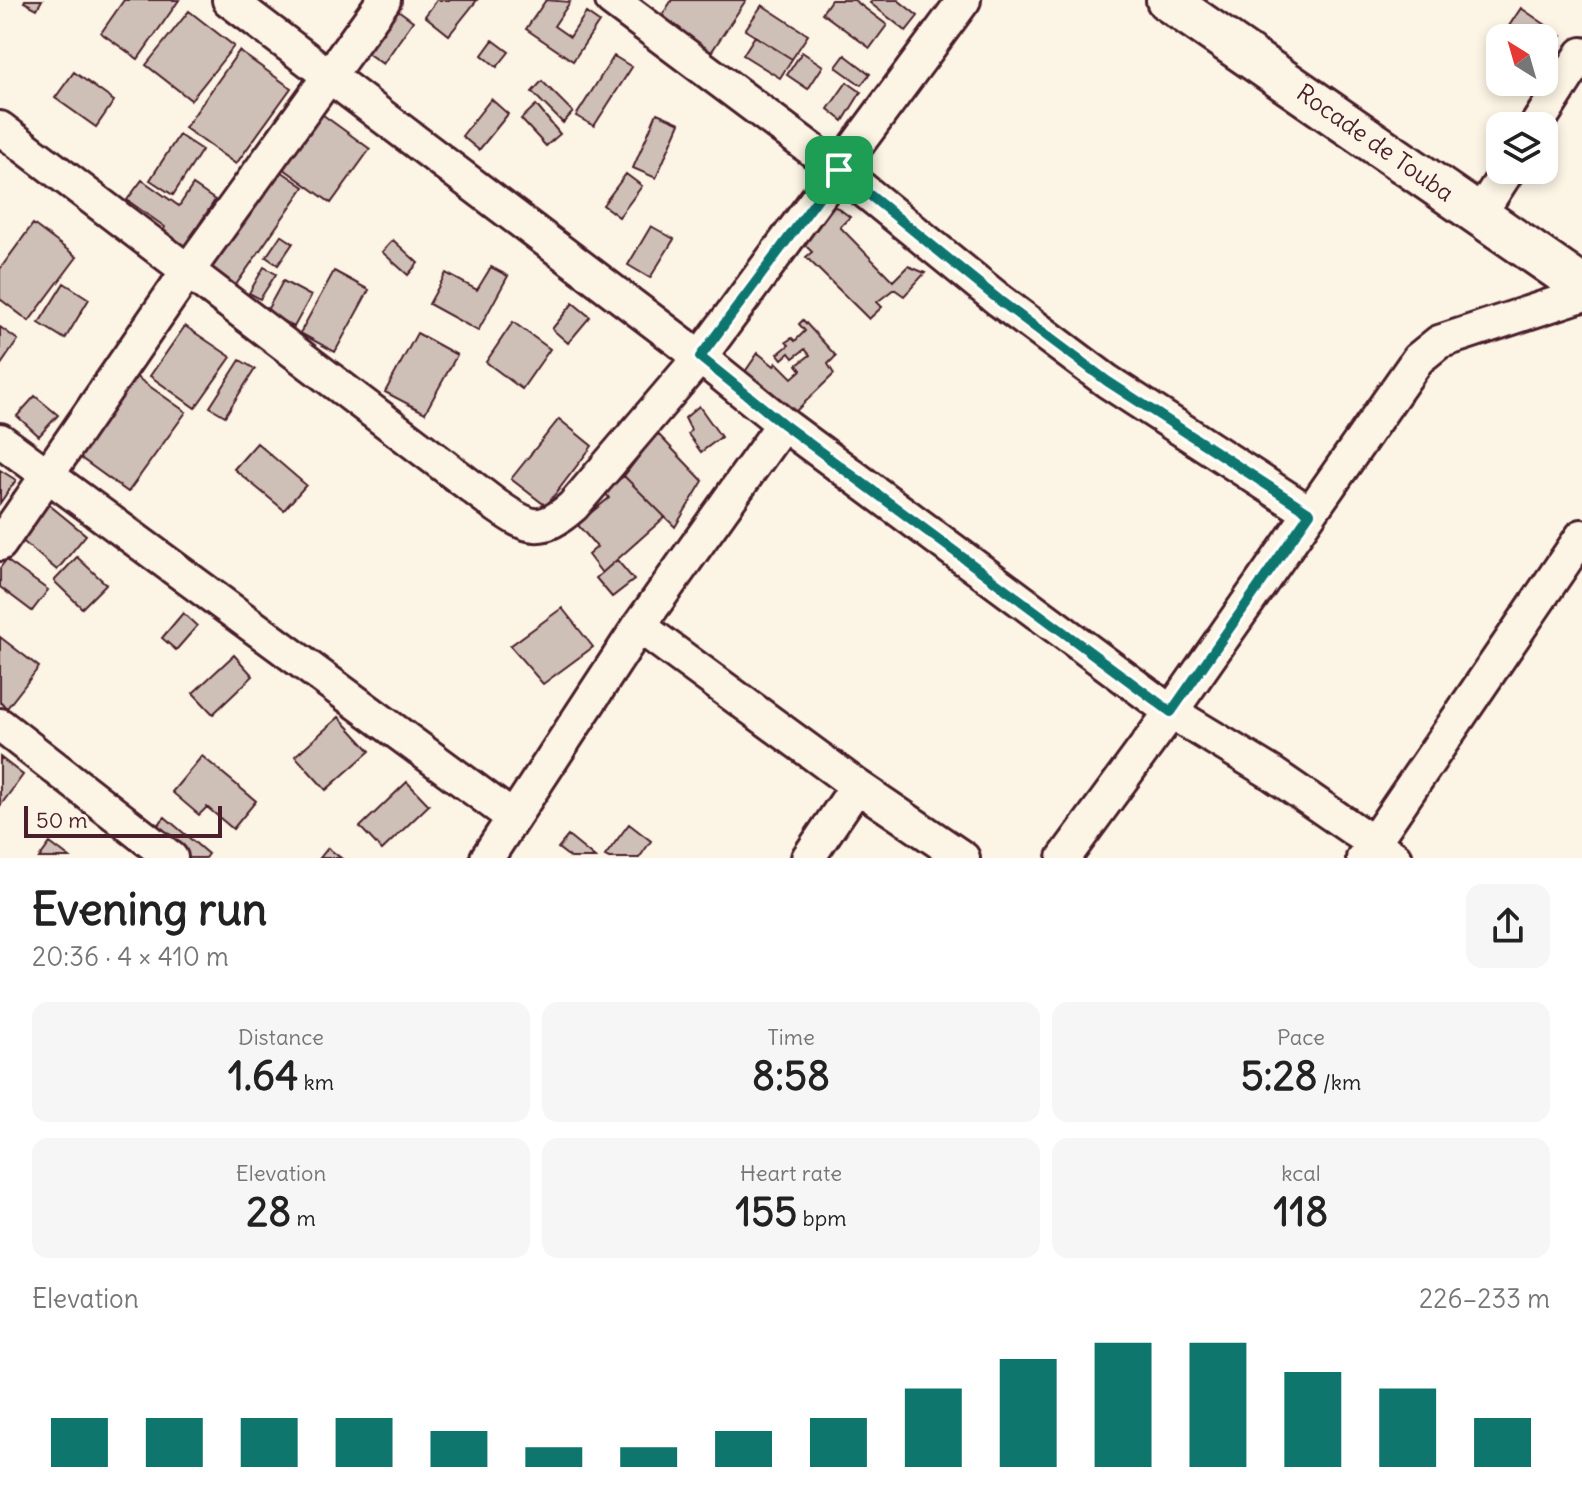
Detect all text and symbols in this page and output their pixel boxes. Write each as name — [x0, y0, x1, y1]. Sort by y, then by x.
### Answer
north arrow — [1486, 24, 1558, 96]
map controls — [1486, 24, 1558, 184]
street label: Rocade de Touba — [1291, 77, 1460, 208]
button: layers — [1486, 112, 1558, 184]
pin — [805, 136, 873, 204]
icon: arrive — [817, 148, 861, 192]
scale bar — [24, 802, 222, 838]
text: 50 m — [36, 806, 88, 834]
text: Evening run — [32, 882, 267, 937]
button: share — [1466, 884, 1550, 968]
text: 20:36 · 4 × 410 m — [32, 940, 229, 973]
text: Distance — [238, 1023, 324, 1051]
text: Time — [767, 1023, 815, 1051]
text: Pace — [1277, 1023, 1325, 1051]
text: 1.64 — [228, 1051, 298, 1101]
text: 8:58 — [752, 1051, 830, 1101]
text: 5:28 — [1241, 1051, 1318, 1101]
text: km — [298, 1068, 334, 1096]
text: /km — [1318, 1068, 1361, 1096]
text: Elevation — [236, 1159, 326, 1187]
text: Heart rate — [740, 1159, 842, 1187]
text: kcal — [1281, 1159, 1321, 1187]
text: 28 — [246, 1187, 291, 1237]
text: 155 — [735, 1187, 797, 1237]
text: 118 — [1274, 1187, 1328, 1237]
text: m — [291, 1204, 316, 1232]
text: bpm — [797, 1204, 847, 1232]
text: Elevation — [32, 1282, 139, 1315]
text: 226–233 m — [1419, 1282, 1550, 1315]

